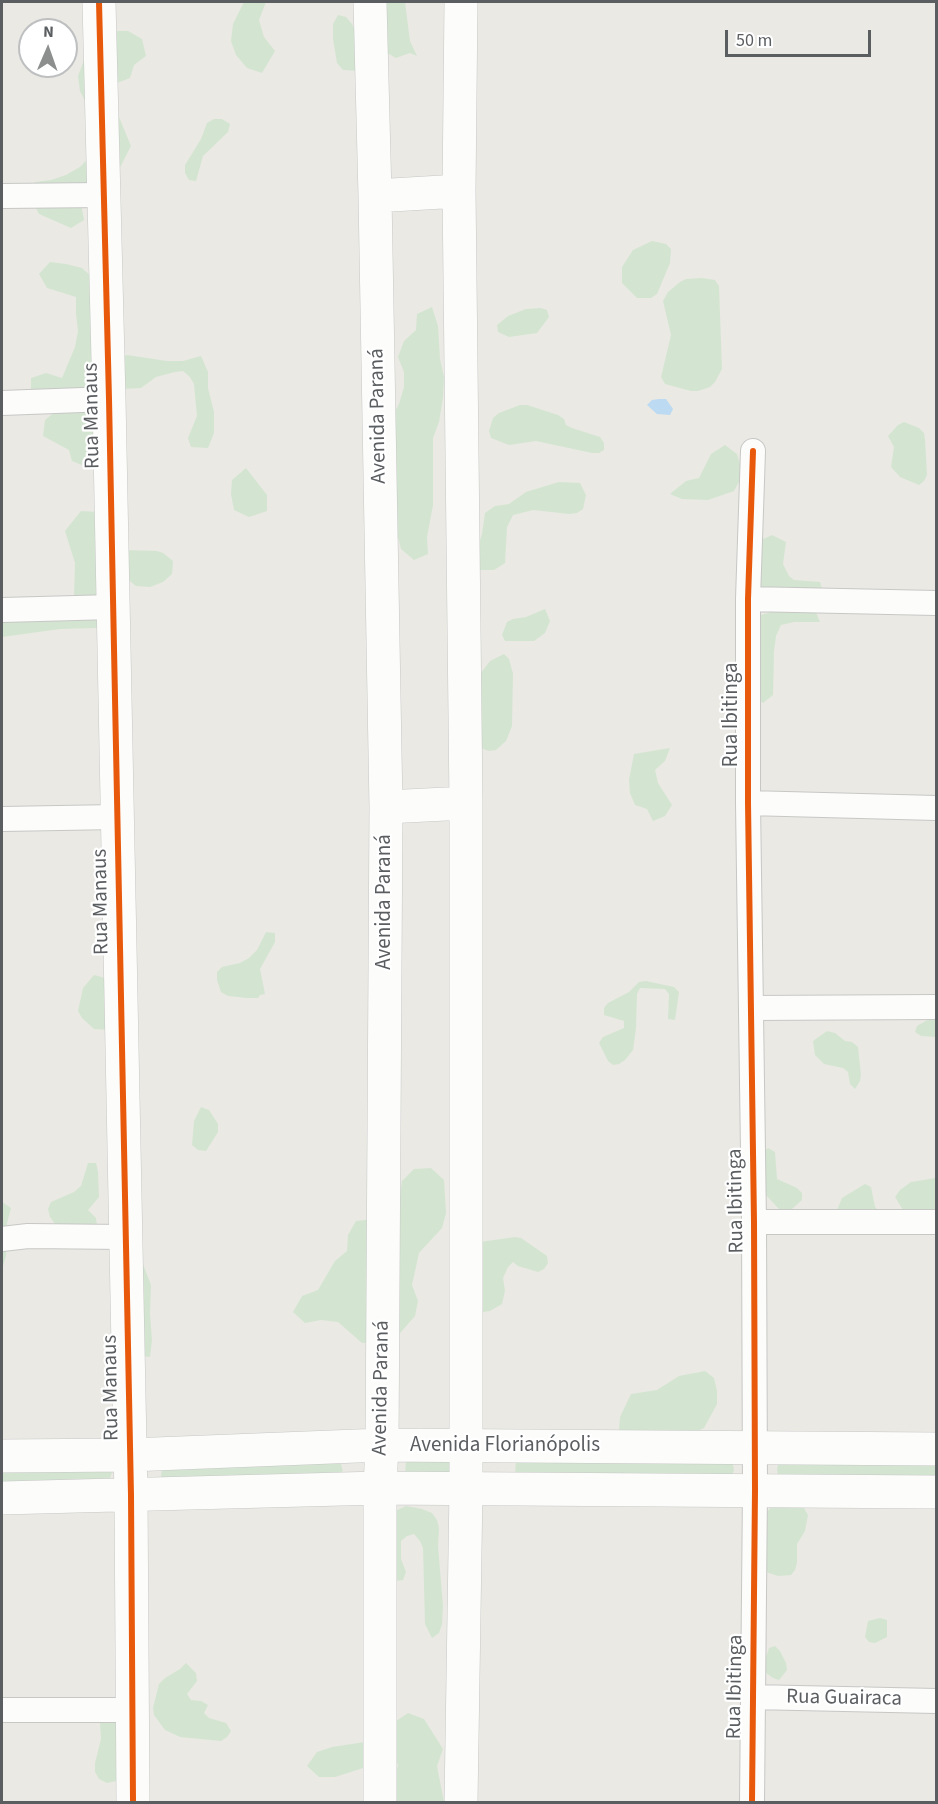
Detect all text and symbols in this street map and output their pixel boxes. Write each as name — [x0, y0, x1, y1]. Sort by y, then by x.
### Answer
north arrow — [18, 18, 78, 78]
scale bar — [728, 18, 874, 56]
text: N — [43, 21, 54, 43]
text: 50 m — [736, 28, 772, 53]
street label: Avenida Paraná — [365, 348, 393, 484]
street label: Rua Manaus — [79, 363, 107, 469]
street label: Rua Ibitinga — [719, 662, 745, 768]
street label: Avenida Paraná — [372, 834, 398, 970]
street label: Rua Manaus — [88, 849, 116, 955]
street label: Rua Ibitinga — [723, 1148, 751, 1254]
street label: Avenida Paraná — [368, 1320, 396, 1456]
street label: Rua Manaus — [98, 1335, 126, 1441]
street label: Avenida Florianópolis — [410, 1433, 600, 1459]
street label: Rua Ibitinga — [722, 1634, 750, 1740]
street label: Rua Guairaca — [786, 1685, 902, 1713]

